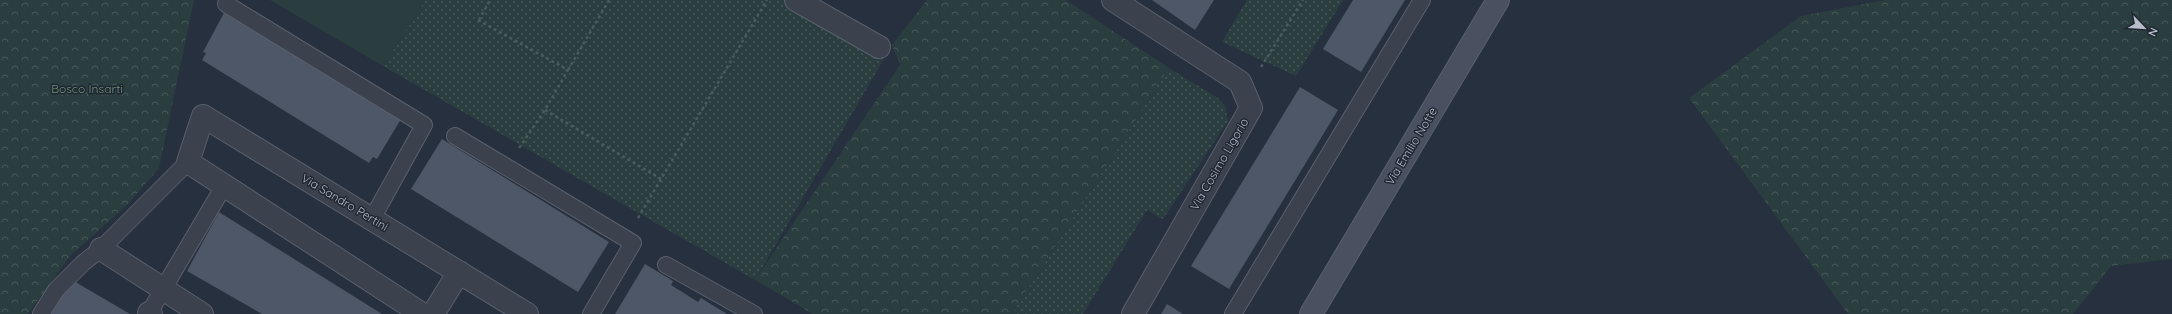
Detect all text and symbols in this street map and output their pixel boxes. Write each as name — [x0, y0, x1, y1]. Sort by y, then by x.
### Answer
north arrow — [2124, 8, 2164, 48]
text: N — [2145, 26, 2161, 39]
park label: Bosco Insarti — [51, 81, 123, 96]
street label: Via Emilio Notte — [1382, 104, 1440, 188]
street label: Via Cosimo Ligorio — [1187, 115, 1251, 213]
street label: Via Sandro Pertini — [299, 170, 391, 234]

